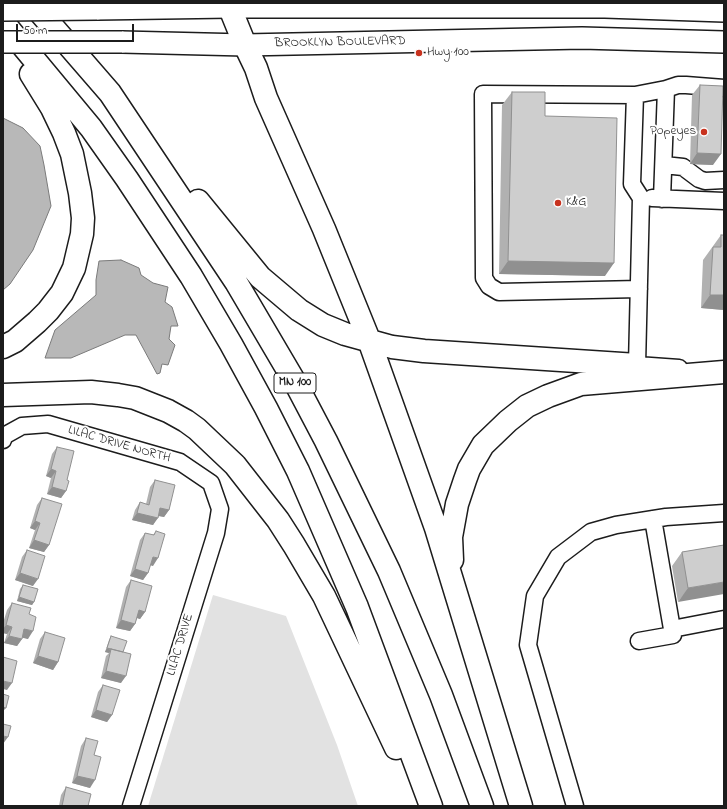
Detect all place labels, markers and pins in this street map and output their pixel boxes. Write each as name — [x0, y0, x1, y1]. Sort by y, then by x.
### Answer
place label: Hwy 100 — [427, 45, 469, 61]
marker: Hwy 100 — [414, 48, 424, 58]
place label: Popeyes — [650, 124, 696, 140]
marker: Popeyes — [699, 127, 709, 137]
place label: K&G — [566, 195, 586, 211]
marker: K&G — [553, 198, 563, 208]

